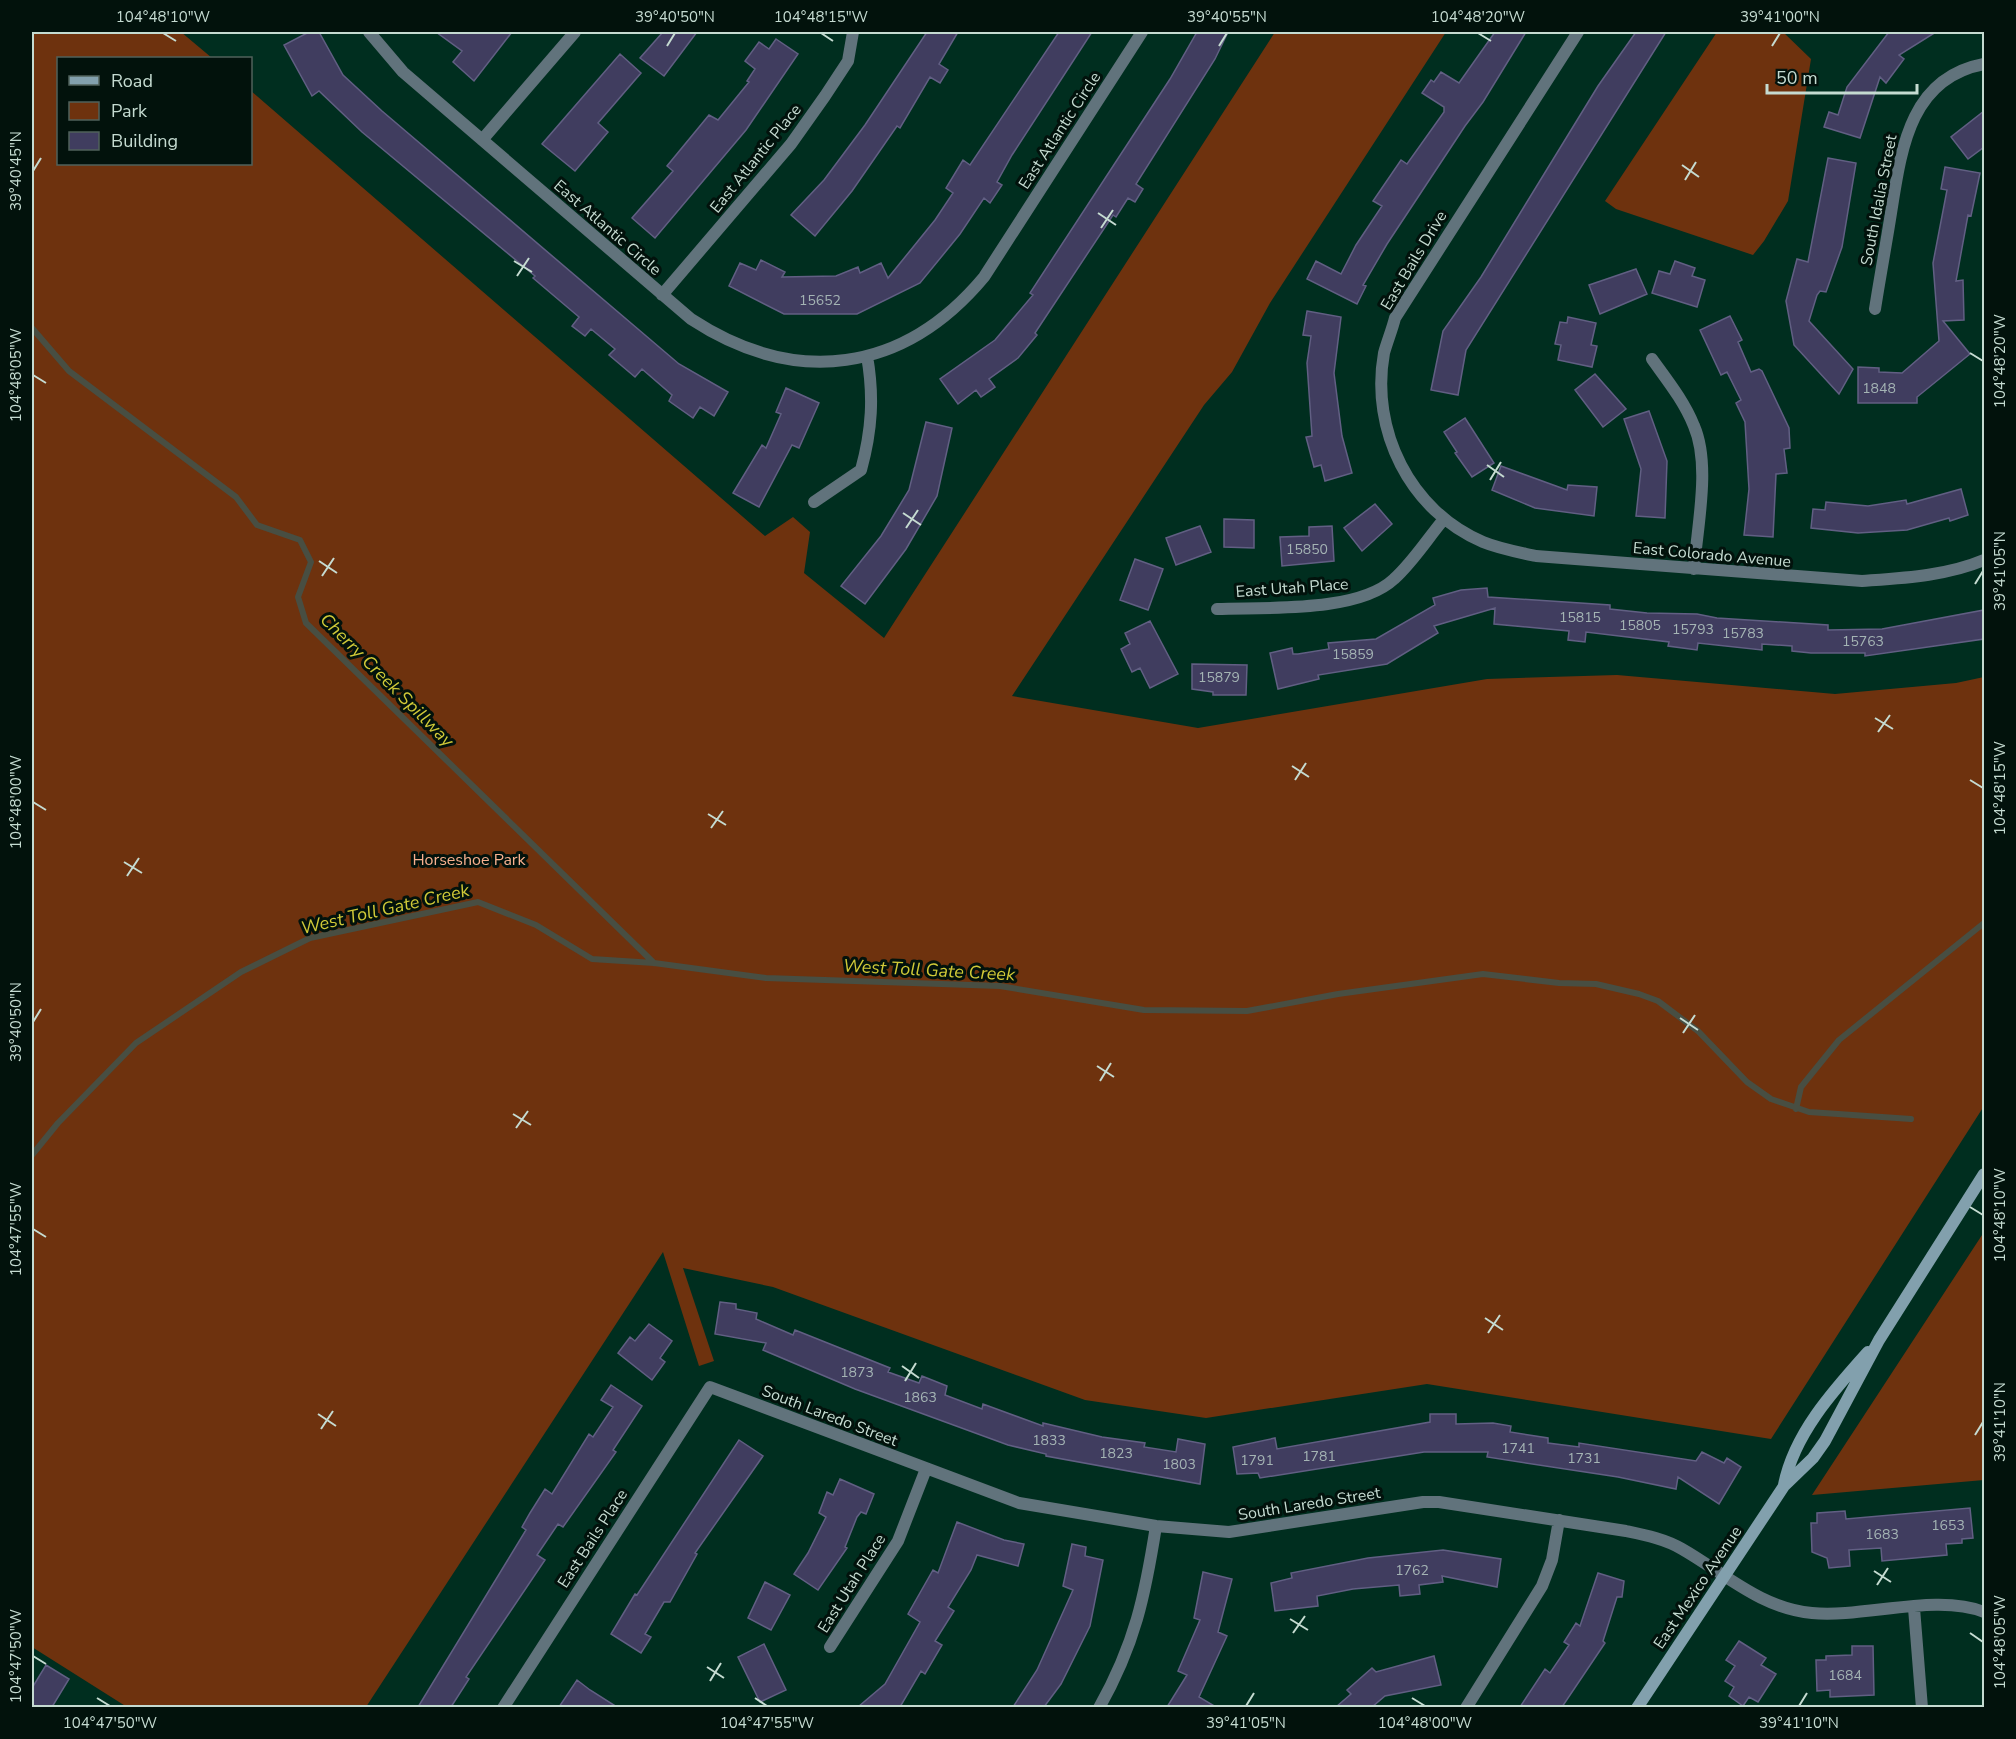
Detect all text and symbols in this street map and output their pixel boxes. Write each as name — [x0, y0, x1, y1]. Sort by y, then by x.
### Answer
text: 104°48'10"W — [116, 7, 211, 27]
text: 39°40'50"N — [635, 7, 715, 27]
text: 104°48'15"W — [774, 7, 869, 27]
text: 39°40'55"N — [1187, 7, 1267, 27]
text: 104°48'20"W — [1431, 7, 1526, 27]
text: 39°41'00"N — [1740, 7, 1820, 27]
legend — [57, 57, 252, 165]
scale bar — [1767, 57, 1917, 95]
text: 50 m — [1776, 66, 1818, 90]
street label: East Atlantic Circle — [1014, 68, 1106, 194]
text: Road — [111, 69, 153, 93]
text: Park — [111, 99, 148, 123]
street label: East Atlantic Place — [705, 100, 807, 218]
text: Building — [111, 129, 178, 153]
text: 39°40'45"N — [6, 131, 26, 211]
street label: South Idalia Street — [1855, 132, 1903, 268]
street label: East Atlantic Circle — [549, 175, 666, 281]
street label: East Bails Drive — [1375, 207, 1452, 314]
house number: 15652 — [799, 291, 841, 310]
text: 104°48'20"W — [1990, 313, 2010, 408]
text: 104°48'05"W — [6, 327, 26, 422]
house number: 1848 — [1862, 379, 1896, 398]
text: 39°41'05"N — [1990, 531, 2010, 611]
street label: East Colorado Avenue — [1632, 537, 1792, 573]
house number: 15850 — [1286, 540, 1328, 559]
street label: East Utah Place — [1235, 573, 1349, 603]
water label: Cherry Creek Spillway — [315, 608, 460, 753]
house number: 15815 — [1559, 608, 1601, 627]
house number: 15805 — [1619, 616, 1661, 635]
house number: 15793 — [1672, 620, 1714, 639]
house number: 15783 — [1722, 624, 1764, 643]
house number: 15763 — [1842, 632, 1884, 651]
house number: 15859 — [1332, 645, 1374, 664]
house number: 15879 — [1198, 668, 1240, 687]
text: 104°48'15"W — [1990, 740, 2010, 835]
text: 104°48'00"W — [6, 754, 26, 849]
park label: Horseshoe Park — [412, 849, 527, 871]
water label: West Toll Gate Creek — [298, 878, 473, 940]
water label: West Toll Gate Creek — [842, 954, 1017, 987]
text: 39°40'50"N — [6, 982, 26, 1062]
text: 104°48'10"W — [1990, 1167, 2010, 1262]
text: 104°47'55"W — [6, 1181, 26, 1276]
house number: 1873 — [840, 1363, 874, 1382]
street label: South Laredo Street — [759, 1380, 901, 1452]
text: 39°41'10"N — [1990, 1382, 2010, 1462]
house number: 1863 — [903, 1388, 937, 1407]
house number: 1833 — [1032, 1431, 1066, 1450]
house number: 1741 — [1501, 1439, 1535, 1458]
house number: 1823 — [1099, 1444, 1133, 1463]
house number: 1781 — [1302, 1447, 1336, 1466]
house number: 1731 — [1567, 1449, 1601, 1468]
house number: 1791 — [1240, 1451, 1274, 1470]
house number: 1803 — [1162, 1455, 1196, 1474]
street label: South Laredo Street — [1236, 1482, 1382, 1526]
street label: East Bails Place — [553, 1485, 633, 1592]
house number: 1653 — [1931, 1516, 1965, 1535]
street label: East Mexico Avenue — [1648, 1522, 1747, 1653]
house number: 1683 — [1865, 1525, 1899, 1544]
street label: East Utah Place — [813, 1530, 891, 1637]
house number: 1762 — [1395, 1561, 1429, 1580]
text: 104°48'05"W — [1990, 1594, 2010, 1689]
text: 104°47'50"W — [6, 1608, 26, 1703]
house number: 1684 — [1828, 1666, 1862, 1685]
text: 104°47'50"W — [63, 1713, 158, 1733]
text: 104°47'55"W — [720, 1713, 815, 1733]
text: 39°41'05"N — [1206, 1713, 1286, 1733]
text: 104°48'00"W — [1378, 1713, 1473, 1733]
text: 39°41'10"N — [1759, 1713, 1839, 1733]

